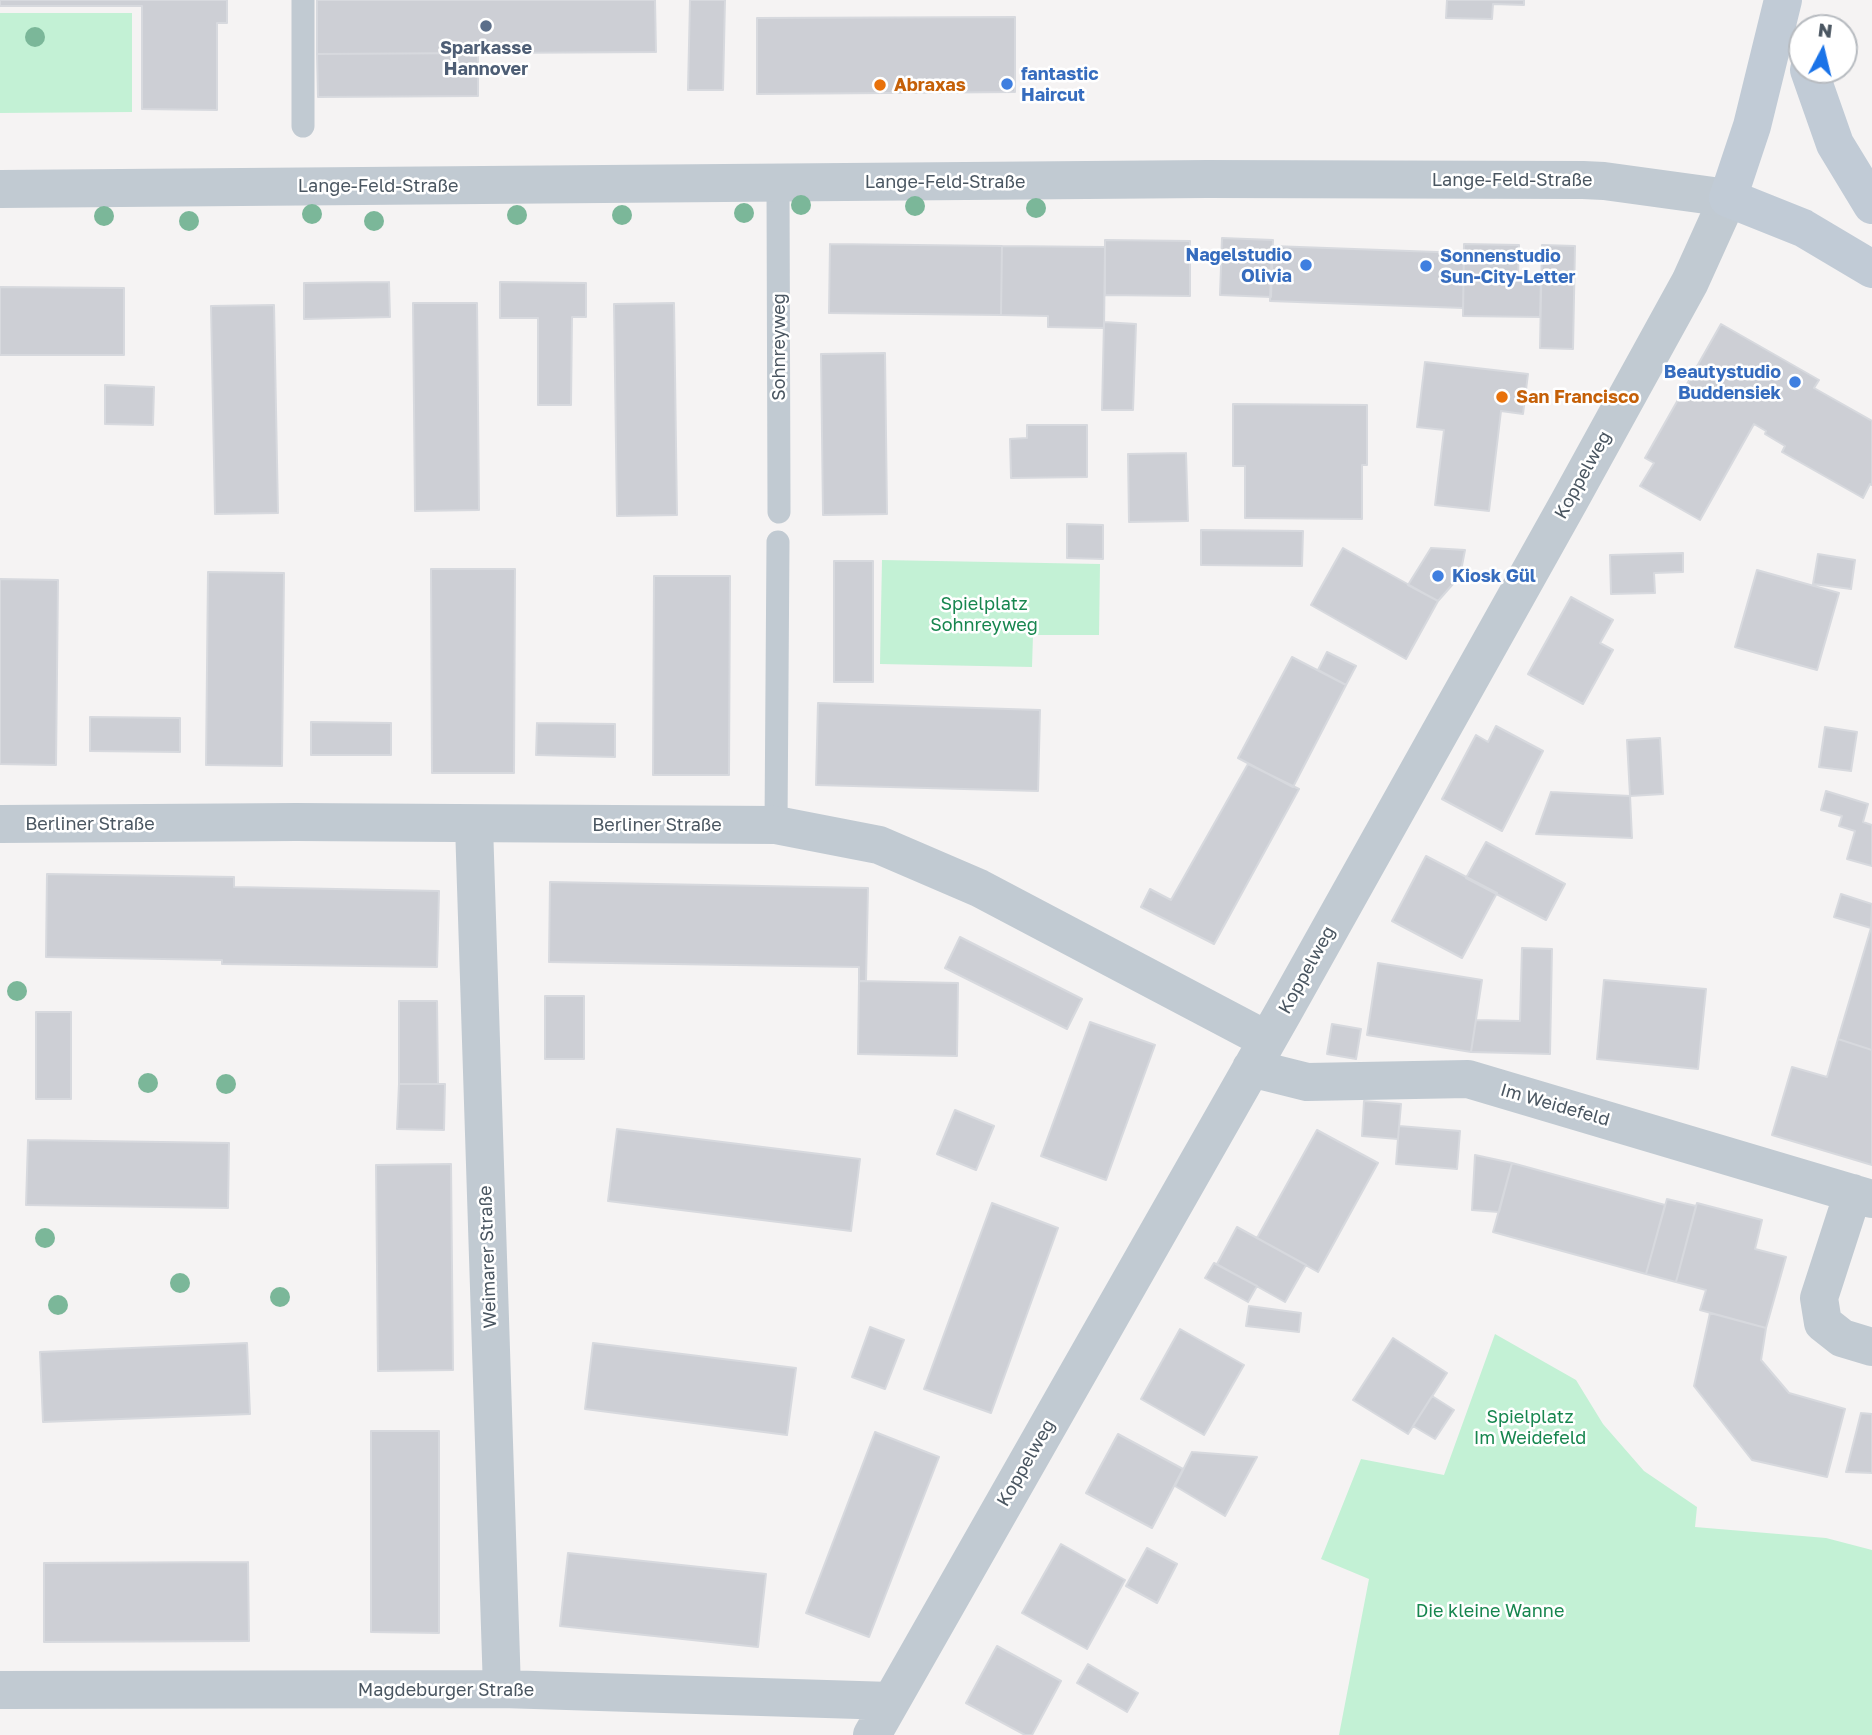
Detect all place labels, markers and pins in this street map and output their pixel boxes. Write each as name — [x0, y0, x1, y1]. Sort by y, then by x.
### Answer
marker: Sparkasse Hannover — [478, 18, 494, 34]
place label: Sparkasse Hannover — [440, 37, 532, 80]
place label: fantastic Haircut — [1021, 63, 1099, 106]
place label: Abraxas — [894, 74, 966, 96]
marker: fantastic Haircut — [999, 76, 1015, 92]
marker: Abraxas — [872, 77, 888, 93]
place label: Nagelstudio Olivia — [1185, 244, 1292, 286]
place label: Sonnenstudio Sun-City-Letter — [1440, 245, 1576, 288]
marker: Nagelstudio Olivia — [1298, 257, 1314, 273]
marker: Sonnenstudio Sun-City-Letter — [1418, 258, 1434, 274]
place label: Beautystudio Buddensiek — [1664, 361, 1781, 404]
marker: Beautystudio Buddensiek — [1787, 374, 1803, 390]
place label: San Francisco — [1516, 386, 1639, 408]
marker: San Francisco — [1494, 389, 1510, 405]
place label: Kiosk Gül — [1452, 565, 1536, 587]
marker: Kiosk Gül — [1430, 568, 1446, 584]

